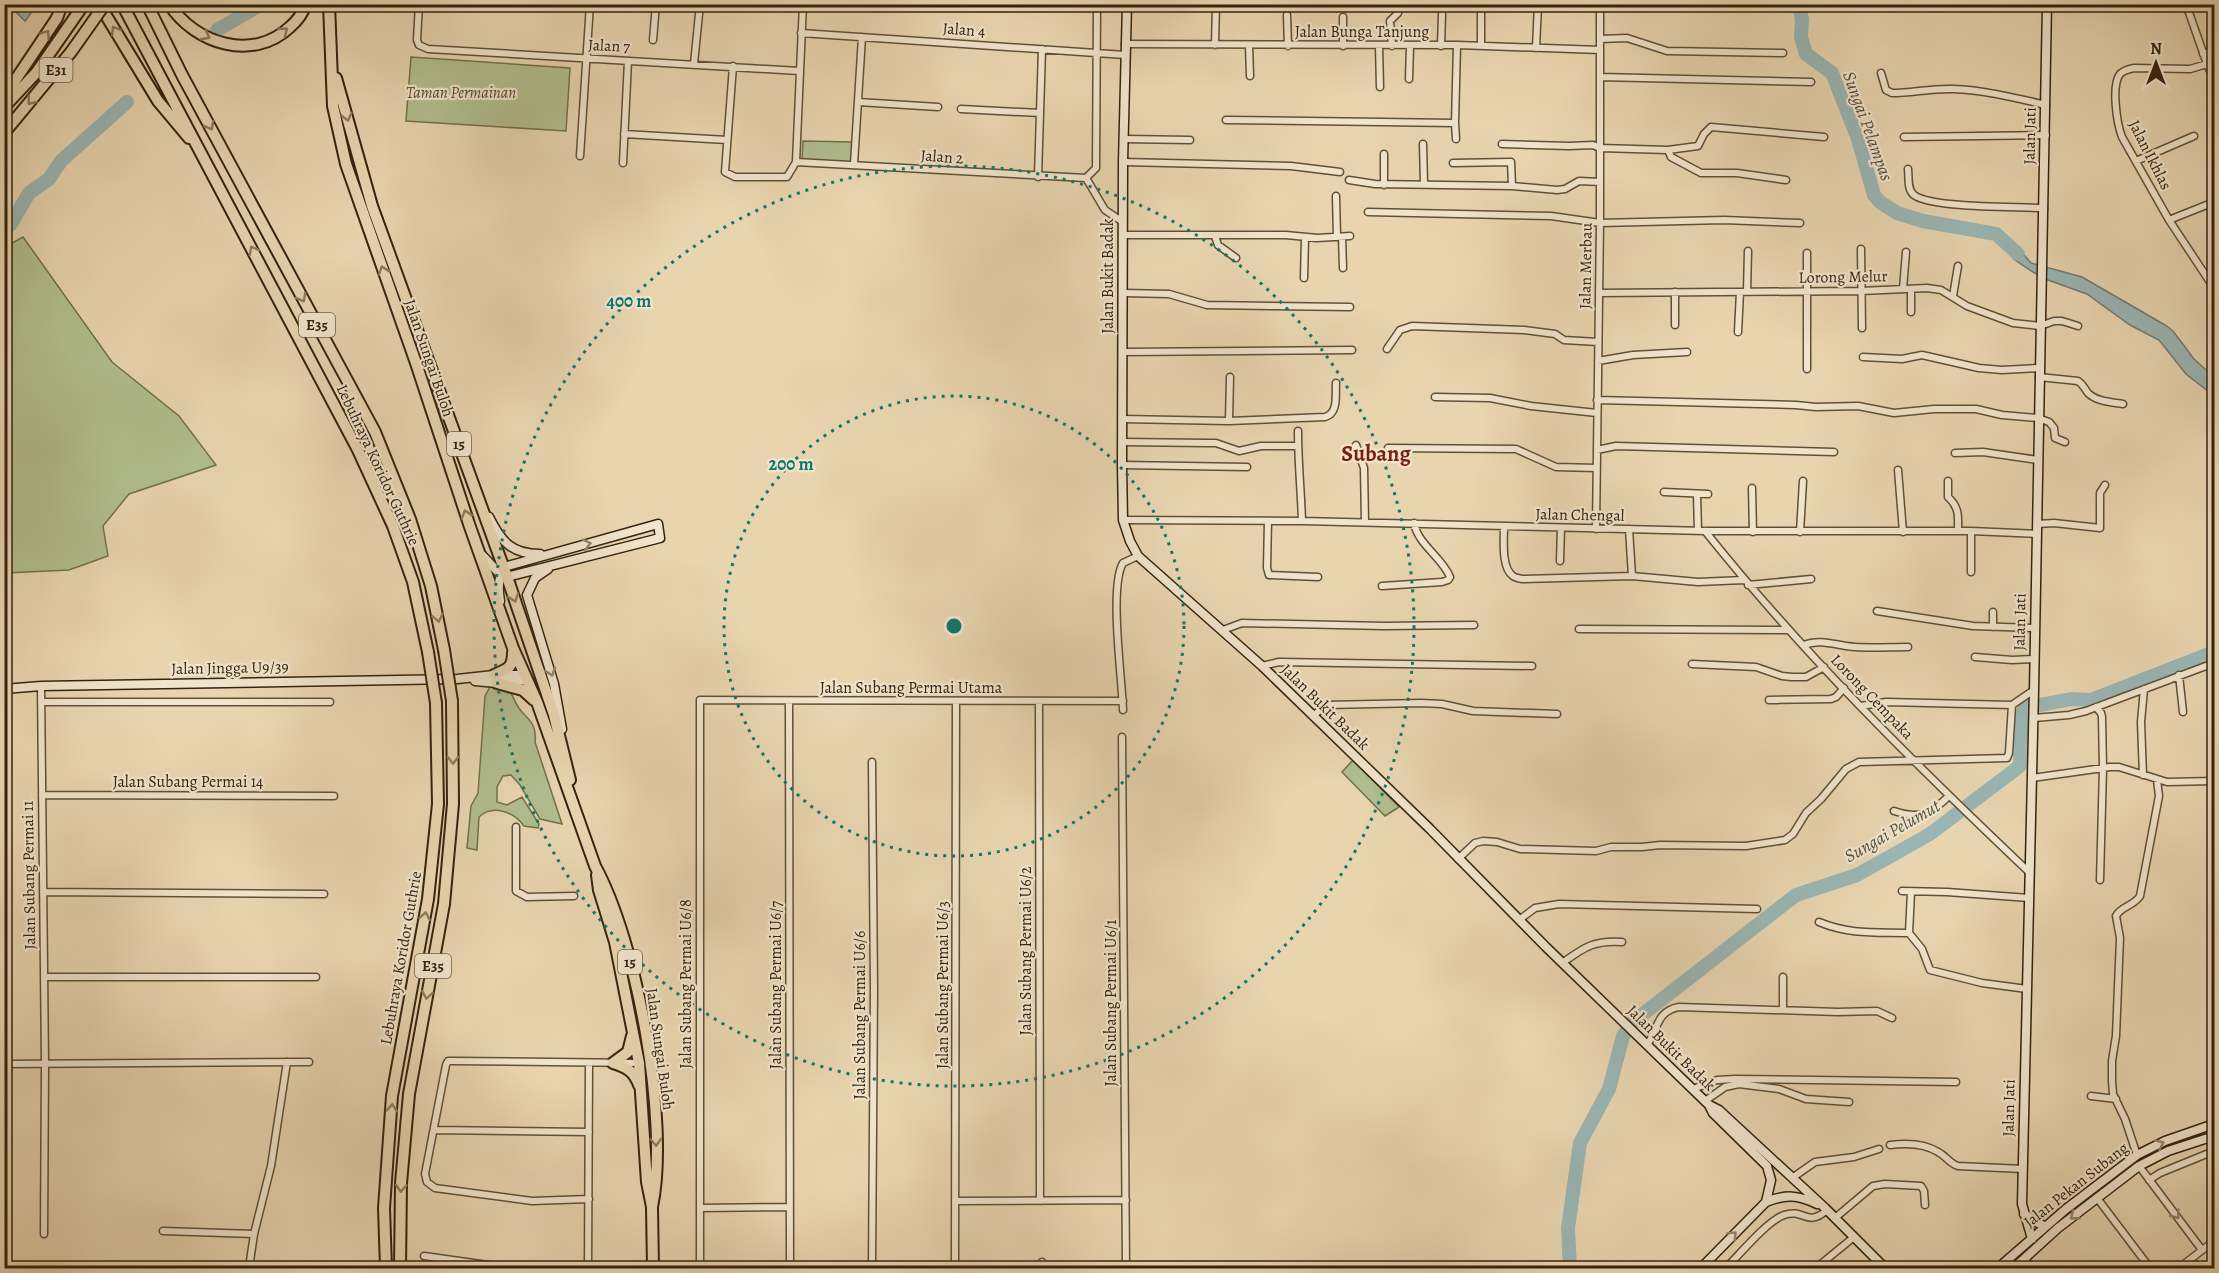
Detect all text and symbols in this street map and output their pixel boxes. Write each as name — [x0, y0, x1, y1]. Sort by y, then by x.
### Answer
street label: Jalan 4 — [942, 18, 986, 42]
street label: Jalan Bunga Tanjung — [1295, 21, 1429, 43]
one-way arrow — [110, 26, 122, 36]
one-way arrow — [277, 28, 288, 39]
one-way arrow — [199, 29, 210, 40]
one-way arrow — [39, 30, 50, 41]
north arrow — [2126, 33, 2186, 93]
street label: Jalan 7 — [587, 34, 631, 58]
text: N — [2150, 38, 2162, 60]
road number: E31 — [40, 58, 72, 82]
water label: Sungai Pelampas — [1837, 68, 1899, 184]
park label: Taman Permainan — [406, 82, 516, 104]
one-way arrow — [27, 94, 38, 105]
street label: Jalan Jati — [2018, 107, 2042, 165]
one-way arrow — [339, 112, 352, 122]
street label: Jalan Ikhlas — [2123, 116, 2177, 194]
one-way arrow — [203, 120, 214, 130]
street label: Jalan 2 — [920, 145, 965, 170]
street label: Jalan Bukit Badak — [1097, 218, 1119, 334]
street label: Jalan Merbau — [1574, 222, 1598, 309]
one-way arrow — [249, 245, 261, 256]
one-way arrow — [377, 265, 390, 276]
street label: Lorong Melur — [1798, 265, 1888, 289]
text: 400 m — [607, 289, 651, 313]
one-way arrow — [295, 292, 306, 302]
street label: Jalan Sungai Buloh — [399, 296, 460, 420]
road number: E35 — [299, 313, 335, 337]
street label: Lebuhraya Koridor Guthrie — [331, 381, 425, 549]
road number: 15 — [447, 432, 471, 456]
district label: Subang — [1341, 439, 1411, 469]
text: 200 m — [768, 452, 814, 476]
street label: Jalan Chengal — [1535, 503, 1625, 527]
one-way arrow — [461, 509, 473, 520]
one-way arrow — [582, 539, 592, 552]
one-way arrow — [507, 592, 520, 603]
street label: Jalan Jati — [2008, 593, 2032, 651]
one-way arrow — [430, 613, 443, 623]
centre of rings — [944, 616, 964, 636]
street label: Lorong Cempaka — [1825, 649, 1919, 745]
street label: Jalan Jingga U9/39 — [171, 656, 289, 680]
street label: Jalan Bukit Badak — [1276, 659, 1374, 755]
one-way arrow — [543, 666, 556, 677]
street label: Jalan Subang Permai Utama — [820, 677, 1003, 699]
one-way arrow — [446, 755, 459, 764]
street label: Jalan Subang Permai 14 — [113, 771, 263, 793]
water label: Sungai Pelumut — [1840, 794, 1945, 868]
street label: Jalan Subang Permai 11 — [17, 800, 41, 950]
street label: Jalan Subang Permai U6/2 — [1015, 866, 1037, 1036]
street label: Lebuhraya Koridor Guthrie — [375, 869, 427, 1047]
street label: Jalan Subang Permai U6/8 — [675, 899, 697, 1069]
street label: Jalan Subang Permai U6/7 — [765, 901, 787, 1069]
street label: Jalan Subang Permai U6/3 — [932, 901, 954, 1069]
one-way arrow — [418, 912, 431, 922]
street label: Jalan Subang Permai U6/1 — [1100, 919, 1122, 1087]
street label: Jalan Subang Permai U6/6 — [849, 931, 871, 1099]
road number: 15 — [618, 950, 642, 974]
road number: E35 — [415, 954, 451, 978]
street label: Jalan Sungai Buloh — [641, 987, 680, 1112]
one-way arrow — [421, 990, 434, 1000]
street label: Jalan Bukit Badak — [1622, 1000, 1720, 1096]
street label: Jalan Jati — [1997, 1079, 2021, 1137]
one-way arrow — [385, 1104, 398, 1113]
one-way arrow — [650, 1137, 662, 1146]
street label: Jalan Pekan Subang — [2019, 1137, 2133, 1233]
one-way arrow — [2154, 1139, 2165, 1151]
one-way arrow — [394, 1183, 407, 1192]
one-way arrow — [2070, 1208, 2081, 1219]
one-way arrow — [2168, 1208, 2179, 1219]
one-way arrow — [1726, 1232, 1737, 1243]

